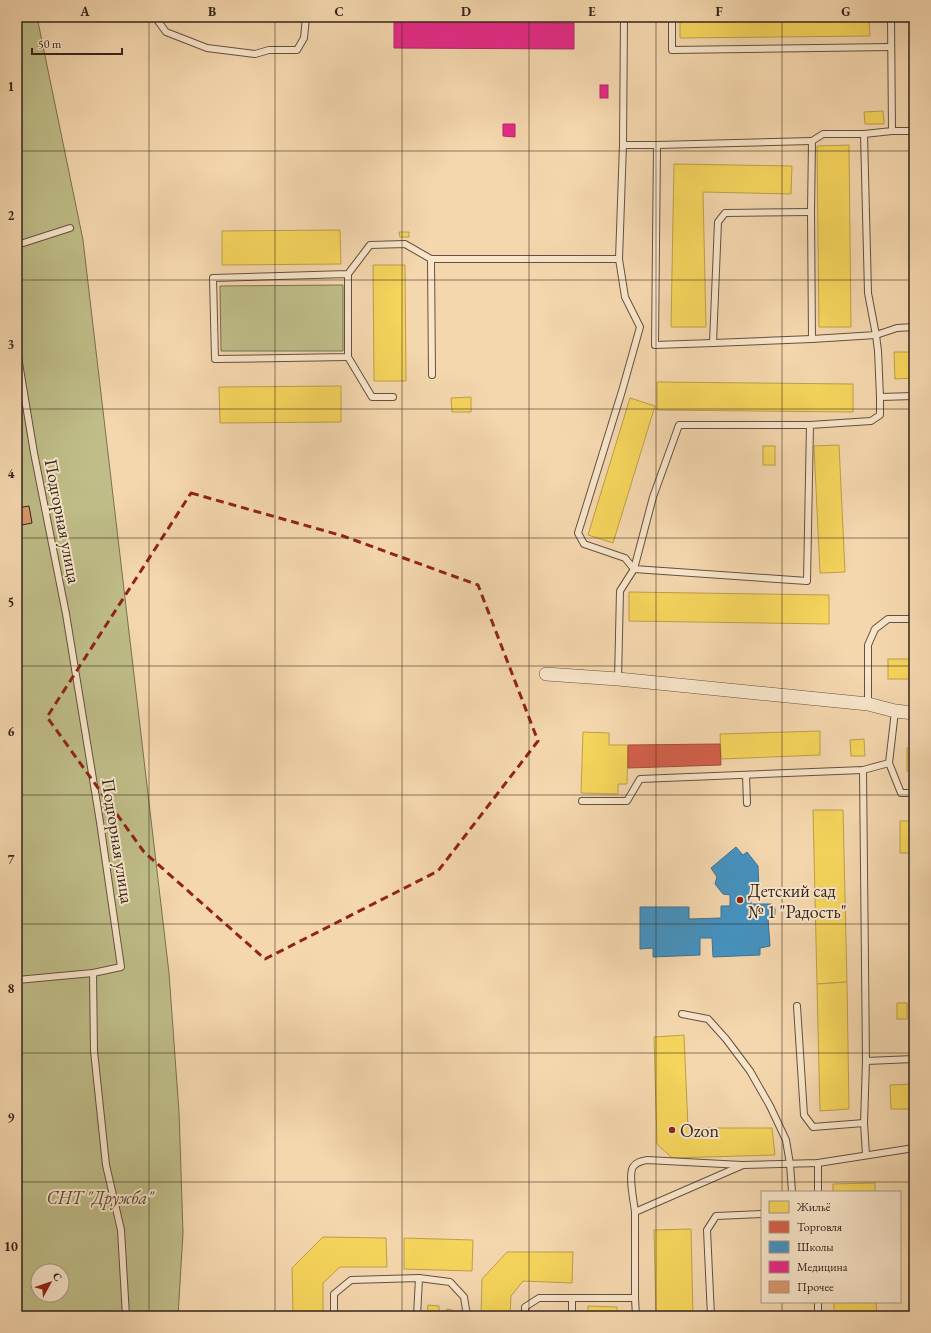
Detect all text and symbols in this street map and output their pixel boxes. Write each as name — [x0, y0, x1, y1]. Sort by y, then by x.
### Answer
text: A — [79, 3, 90, 20]
text: B — [208, 3, 216, 20]
text: C — [334, 3, 344, 20]
text: D — [461, 3, 471, 20]
text: E — [588, 3, 596, 20]
text: F — [715, 3, 723, 20]
text: G — [841, 3, 851, 20]
scale bar — [32, 30, 122, 56]
text: 50 m — [38, 36, 62, 52]
text: 1 — [8, 78, 15, 95]
text: 2 — [8, 207, 15, 224]
text: 3 — [8, 336, 15, 353]
street label: Подгорная улица — [40, 457, 87, 586]
text: 4 — [8, 465, 15, 482]
text: 5 — [8, 594, 14, 611]
text: 6 — [8, 723, 15, 740]
street label: Подгорная улица — [97, 777, 139, 906]
text: 7 — [8, 851, 15, 868]
place label: Детский сад № 1 "Радость" — [748, 879, 847, 923]
marker: Детский сад № 1 "Радость" — [735, 895, 745, 905]
text: 8 — [8, 980, 15, 997]
text: 9 — [8, 1109, 15, 1126]
place label: Ozon — [680, 1119, 719, 1142]
marker: Ozon — [667, 1125, 677, 1135]
park label: СНТ "Дружба" — [47, 1186, 155, 1210]
legend — [761, 1191, 901, 1303]
text: Жильё — [796, 1199, 831, 1215]
text: Торговля — [797, 1219, 843, 1235]
text: 10 — [4, 1238, 18, 1255]
text: Школы — [797, 1239, 834, 1255]
text: Медицина — [797, 1259, 848, 1275]
north arrow — [30, 1263, 70, 1303]
text: С — [50, 1269, 66, 1284]
text: Прочее — [797, 1279, 834, 1295]

